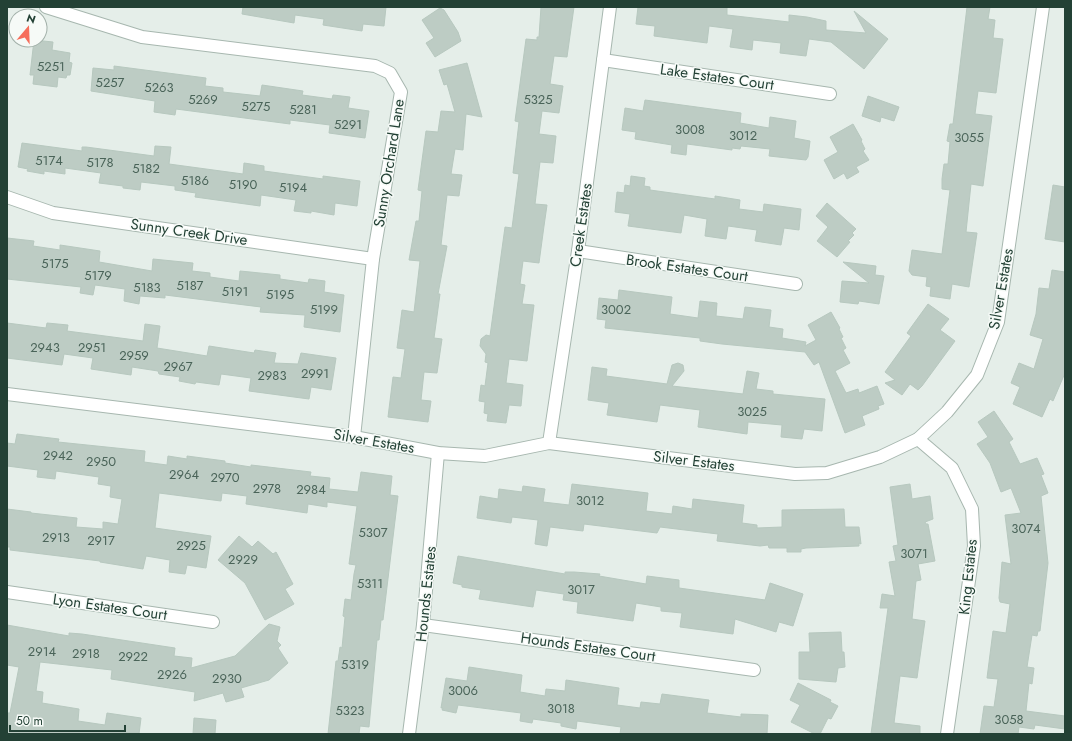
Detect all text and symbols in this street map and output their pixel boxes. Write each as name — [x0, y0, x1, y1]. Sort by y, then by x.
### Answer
north arrow — [8, 8, 48, 48]
text: N — [25, 10, 38, 28]
house number: 5251 — [37, 57, 65, 76]
street label: Lake Estates Court — [659, 58, 776, 96]
house number: 5257 — [96, 73, 125, 92]
house number: 5263 — [144, 78, 174, 97]
house number: 5269 — [188, 90, 218, 109]
house number: 5325 — [523, 90, 553, 109]
house number: 5275 — [242, 97, 270, 116]
street label: Sunny Orchard Lane — [368, 97, 410, 229]
house number: 5281 — [289, 100, 317, 119]
house number: 5291 — [334, 115, 362, 134]
house number: 3008 — [675, 120, 705, 139]
house number: 3012 — [729, 126, 757, 145]
house number: 3055 — [954, 128, 984, 147]
house number: 5174 — [35, 151, 63, 170]
house number: 5178 — [86, 153, 114, 172]
house number: 5182 — [132, 159, 160, 178]
house number: 5186 — [181, 171, 209, 190]
house number: 5190 — [229, 175, 257, 194]
house number: 5194 — [279, 178, 308, 197]
street label: Creek Estates — [564, 182, 598, 268]
street label: Sunny Creek Drive — [129, 213, 249, 251]
street label: Silver Estates — [983, 247, 1019, 331]
street label: Brook Estates Court — [625, 249, 750, 287]
house number: 5175 — [41, 254, 69, 273]
house number: 5179 — [84, 266, 112, 285]
house number: 5187 — [177, 276, 204, 295]
house number: 5183 — [133, 278, 161, 297]
house number: 5191 — [222, 282, 248, 301]
house number: 5195 — [266, 285, 294, 304]
house number: 5199 — [310, 300, 338, 319]
house number: 3002 — [601, 300, 631, 319]
house number: 2943 — [30, 338, 60, 357]
house number: 2951 — [78, 338, 106, 357]
house number: 2959 — [119, 346, 149, 365]
house number: 2967 — [163, 357, 193, 376]
house number: 2991 — [301, 364, 329, 383]
house number: 2983 — [257, 366, 287, 385]
house number: 3025 — [737, 402, 767, 421]
street label: Silver Estates — [332, 423, 416, 459]
street label: Silver Estates — [652, 445, 736, 477]
house number: 2942 — [43, 446, 73, 465]
house number: 2950 — [86, 452, 116, 471]
house number: 2964 — [169, 465, 199, 484]
house number: 2970 — [210, 468, 240, 487]
house number: 2978 — [253, 479, 281, 498]
house number: 2984 — [296, 480, 326, 499]
house number: 3012 — [576, 491, 604, 510]
house number: 3074 — [1011, 519, 1041, 538]
house number: 5307 — [358, 523, 388, 542]
house number: 2913 — [42, 528, 70, 547]
house number: 2917 — [87, 531, 115, 550]
house number: 2925 — [176, 536, 206, 555]
street label: King Estates — [953, 538, 983, 616]
house number: 3071 — [900, 544, 928, 563]
street label: Hounds Estates — [410, 545, 442, 643]
house number: 2929 — [228, 550, 258, 569]
house number: 5311 — [357, 574, 383, 593]
house number: 3017 — [567, 580, 595, 599]
street label: Lyon Estates Court — [52, 588, 169, 626]
street label: Hounds Estates Court — [519, 627, 657, 667]
house number: 2914 — [28, 642, 57, 661]
house number: 2918 — [72, 644, 100, 663]
house number: 2922 — [118, 647, 148, 666]
house number: 5319 — [341, 655, 369, 674]
house number: 2926 — [157, 665, 187, 684]
house number: 2930 — [212, 669, 242, 688]
house number: 3006 — [448, 681, 478, 700]
house number: 3018 — [547, 699, 575, 718]
house number: 5323 — [336, 701, 364, 720]
scale bar — [10, 707, 125, 733]
house number: 3058 — [994, 710, 1024, 729]
text: 50 m — [16, 712, 43, 730]

